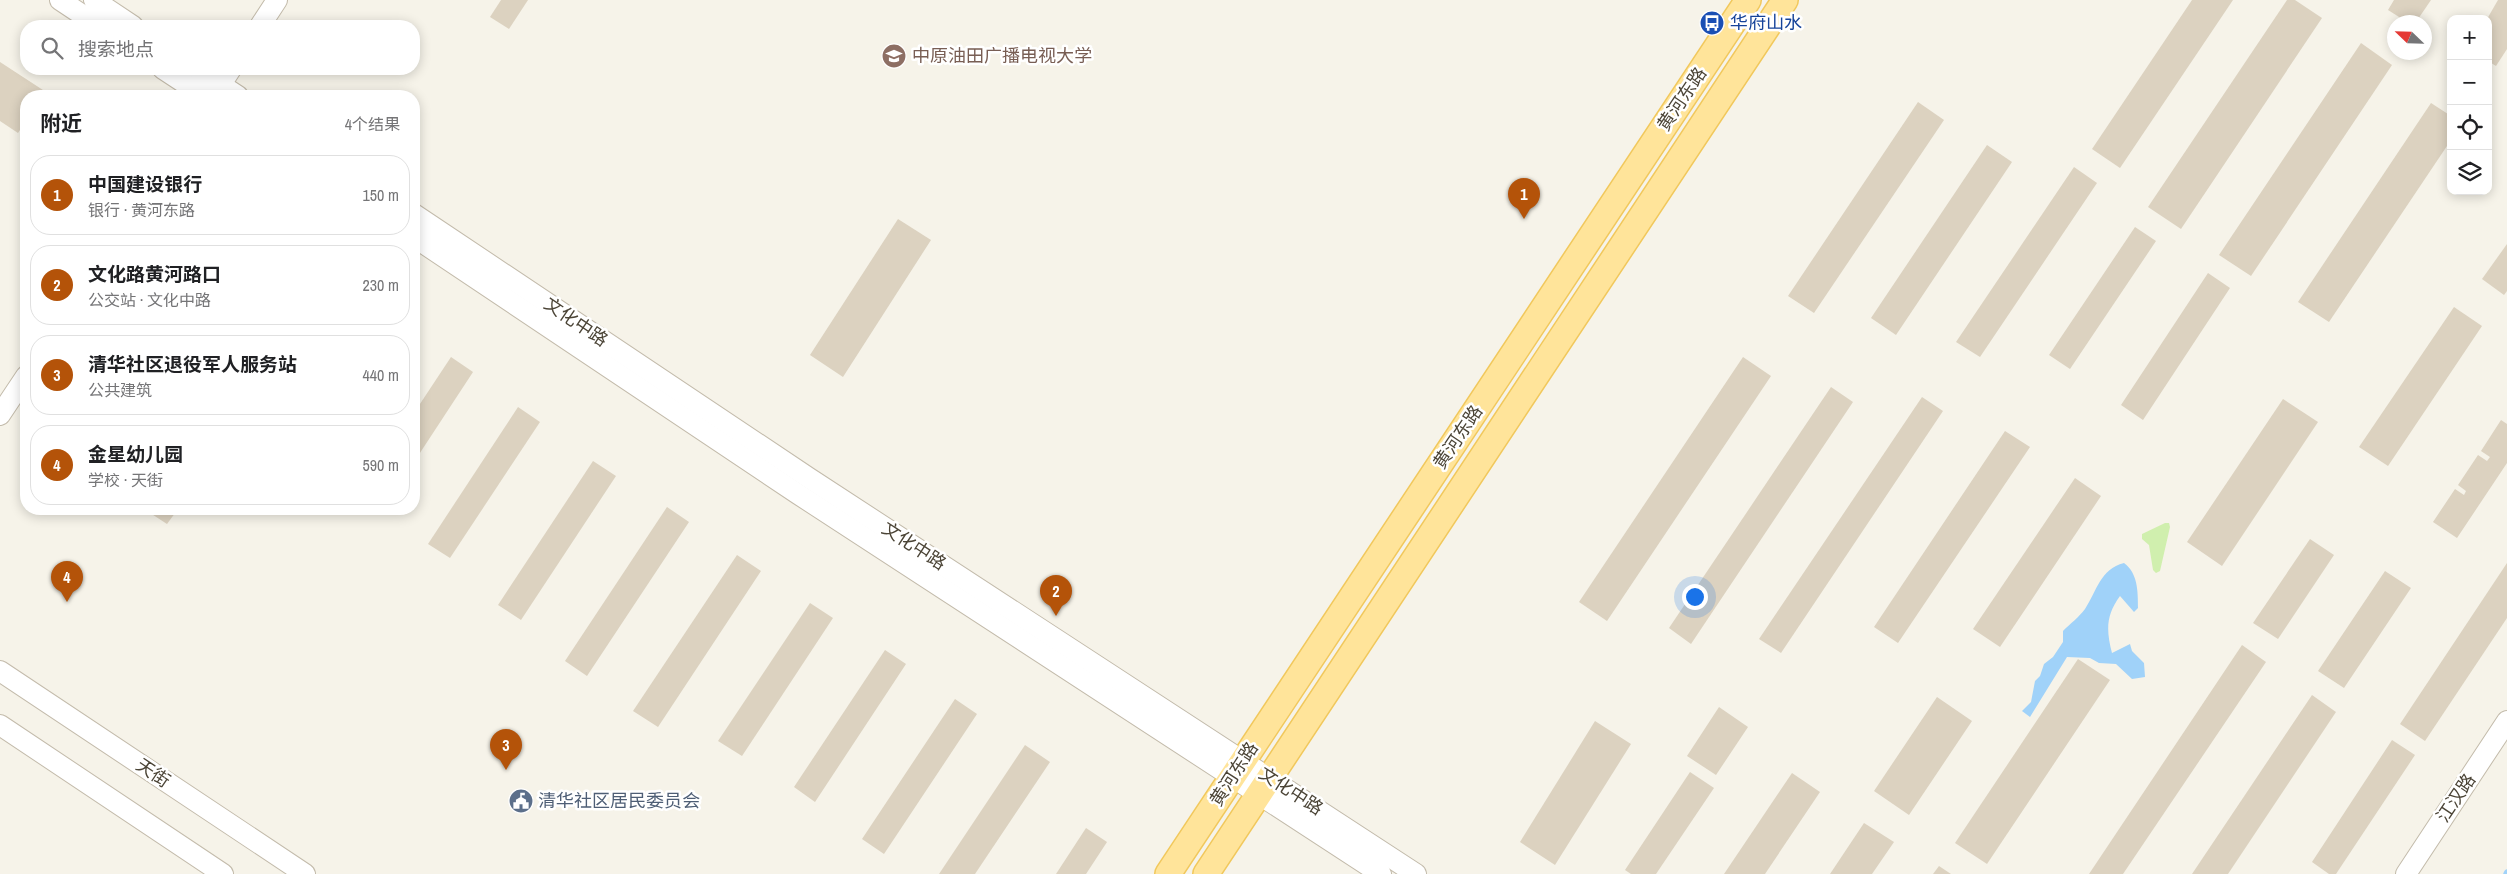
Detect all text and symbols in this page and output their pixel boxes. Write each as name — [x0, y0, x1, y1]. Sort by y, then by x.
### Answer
bus stop icon: 华府山水 — [1699, 10, 1725, 36]
place label: 华府山水 — [1730, 10, 1802, 35]
north arrow — [2387, 15, 2432, 60]
map controls — [2447, 15, 2492, 195]
button: + — [2447, 15, 2492, 60]
search box — [20, 20, 420, 75]
icon: search — [38, 34, 66, 62]
text: 搜索地点 — [78, 36, 154, 62]
school or university icon: 中原油田广播电视大学 — [881, 43, 907, 69]
place label: 中原油田广播电视大学 — [912, 43, 1092, 68]
button: − — [2447, 60, 2492, 105]
street label: 黄河东路 — [1651, 62, 1712, 136]
button: locate — [2447, 105, 2492, 150]
text: 附近 — [40, 109, 82, 138]
text: 4个结果 — [345, 113, 400, 135]
button: layers — [2447, 150, 2492, 195]
text: 中国建设银行 — [88, 171, 202, 197]
pin: 1 — [1508, 178, 1540, 219]
text: 1 — [53, 184, 61, 206]
text: 150 m — [363, 184, 399, 206]
text: 银行 · 黄河东路 — [88, 199, 195, 221]
text: 文化路黄河路口 — [88, 261, 221, 287]
text: 2 — [53, 274, 61, 296]
text: 230 m — [363, 274, 399, 296]
text: 公交站 · 文化中路 — [88, 289, 211, 311]
street label: 文化中路 — [539, 291, 613, 352]
text: 清华社区退役军人服务站 — [88, 351, 297, 377]
text: 3 — [53, 364, 61, 386]
text: 440 m — [363, 364, 399, 386]
text: 公共建筑 — [88, 379, 152, 401]
street label: 黄河东路 — [1427, 400, 1488, 474]
text: 金星幼儿园 — [88, 441, 183, 467]
text: 4 — [53, 454, 61, 476]
text: 590 m — [363, 454, 399, 476]
text: 学校 · 天街 — [88, 469, 163, 491]
street label: 文化中路 — [877, 515, 951, 576]
pin: 4 — [51, 561, 83, 602]
pin: 2 — [1040, 575, 1072, 616]
your location — [1682, 584, 1708, 610]
pin: 3 — [490, 729, 522, 770]
street label: 黄河东路 — [1203, 737, 1264, 811]
street label: 天街 — [131, 752, 175, 793]
street label: 文化中路 — [1254, 760, 1328, 821]
street label: 江汉路 — [2430, 768, 2481, 827]
public building icon: 清华社区居民委员会 — [508, 788, 534, 814]
place label: 清华社区居民委员会 — [538, 788, 700, 813]

